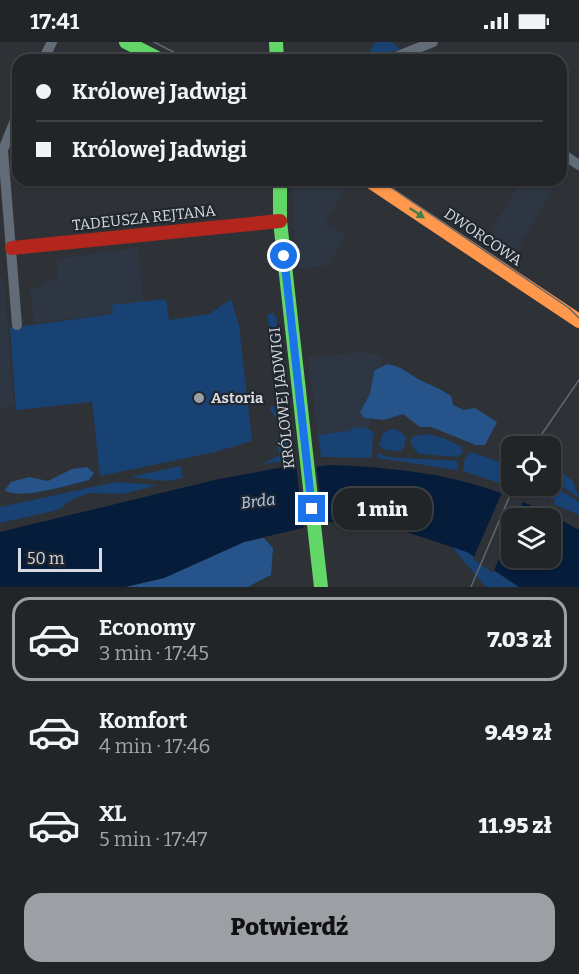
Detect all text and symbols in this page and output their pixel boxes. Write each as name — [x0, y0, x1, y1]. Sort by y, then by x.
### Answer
text: 17:41 — [30, 8, 79, 35]
text: Królowej Jadwigi — [72, 78, 247, 105]
text: Królowej Jadwigi — [72, 136, 247, 163]
street label: TADEUSZA REJTANA — [71, 201, 217, 234]
street label: DWORCOWA — [441, 204, 526, 270]
one-way arrow — [408, 207, 425, 218]
route start — [270, 242, 297, 269]
street label: KRÓLOWEJ JADWIGI — [266, 326, 298, 470]
place label: Astoria — [211, 389, 264, 407]
marker: Astoria — [192, 391, 206, 405]
map controls — [501, 436, 561, 568]
button: locate — [501, 436, 561, 496]
callout: 1 min — [333, 488, 432, 530]
water label: Brda — [240, 489, 276, 513]
route end — [298, 495, 325, 522]
text: 1 min — [357, 497, 408, 521]
button: layers — [501, 508, 561, 568]
scale bar — [18, 545, 102, 572]
text: 50 m — [27, 549, 64, 568]
icon: car — [27, 612, 81, 666]
text: Economy — [99, 614, 195, 641]
text: 7.03 zł — [487, 626, 552, 653]
text: 3 min · 17:45 — [99, 641, 209, 665]
icon: car — [27, 705, 81, 759]
text: Komfort — [99, 707, 188, 734]
text: 9.49 zł — [485, 719, 552, 746]
text: 4 min · 17:46 — [99, 734, 210, 758]
icon: car — [27, 798, 81, 852]
text: XL — [99, 800, 126, 827]
text: 11.95 zł — [479, 812, 552, 839]
text: 5 min · 17:47 — [99, 827, 207, 851]
button: Potwierdź — [24, 893, 555, 962]

